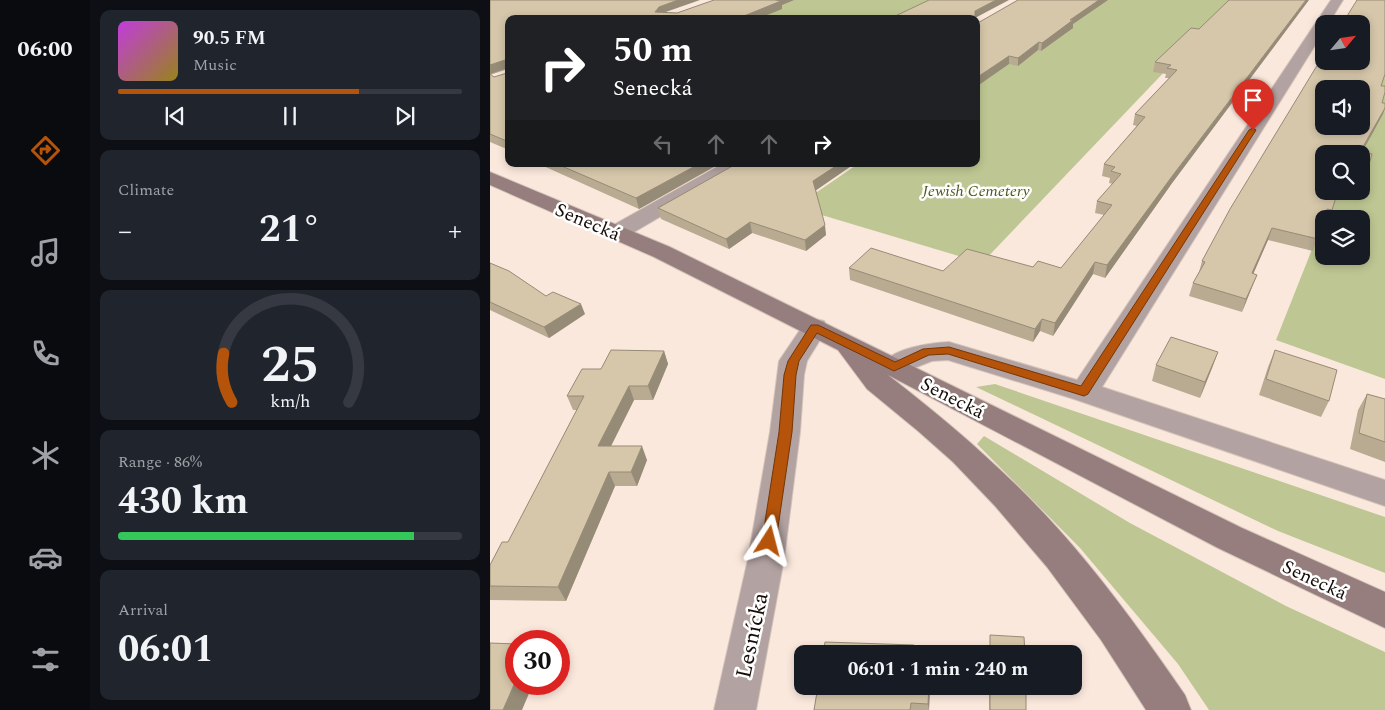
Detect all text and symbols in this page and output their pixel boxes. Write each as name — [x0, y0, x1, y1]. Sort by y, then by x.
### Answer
north arrow — [1315, 15, 1370, 70]
map controls — [1315, 15, 1370, 265]
text: 90.5 FM — [193, 24, 266, 53]
text: 50 m — [613, 24, 693, 77]
text: 06:00 — [17, 33, 73, 66]
icon: right — [530, 35, 595, 100]
text: Music — [193, 53, 237, 77]
text: Senecká — [613, 72, 692, 105]
pin — [1232, 79, 1274, 130]
button: sound — [1315, 80, 1370, 135]
icon: arrive — [1239, 86, 1267, 114]
icon: previous — [161, 102, 189, 130]
icon: pause — [276, 102, 304, 130]
icon: next — [391, 102, 419, 130]
icon: left — [649, 130, 677, 158]
icon: ahead — [702, 130, 730, 158]
icon: ahead — [755, 130, 783, 158]
icon: right — [808, 130, 836, 158]
icon: directions — [28, 133, 63, 168]
button: search — [1315, 145, 1370, 200]
text: Climate — [118, 178, 174, 202]
park label: Jewish Cemetery — [921, 179, 1030, 203]
street label: Senecká — [550, 196, 625, 249]
text: 21° — [259, 201, 321, 259]
text: − — [118, 210, 132, 253]
text: + — [448, 210, 462, 253]
button: layers — [1315, 210, 1370, 265]
icon: music — [28, 235, 63, 270]
text: 25 — [261, 326, 319, 405]
icon: phone — [28, 336, 63, 371]
street label: Senecká — [915, 370, 990, 427]
text: km/h — [270, 388, 310, 415]
icon: climate — [28, 438, 63, 473]
text: Range · 86% — [118, 450, 202, 474]
text: 430 km — [118, 473, 249, 531]
position arrow — [742, 514, 794, 566]
icon: car — [28, 540, 63, 575]
street label: Senecká — [1277, 553, 1352, 608]
street label: Lesnícka — [727, 589, 778, 681]
text: Arrival — [118, 598, 168, 622]
text: 06:01 — [118, 621, 213, 679]
speed limit sign: 30 — [505, 630, 570, 695]
icon: filters — [28, 642, 63, 677]
text: 06:01 · 1 min · 240 m — [848, 655, 1028, 684]

